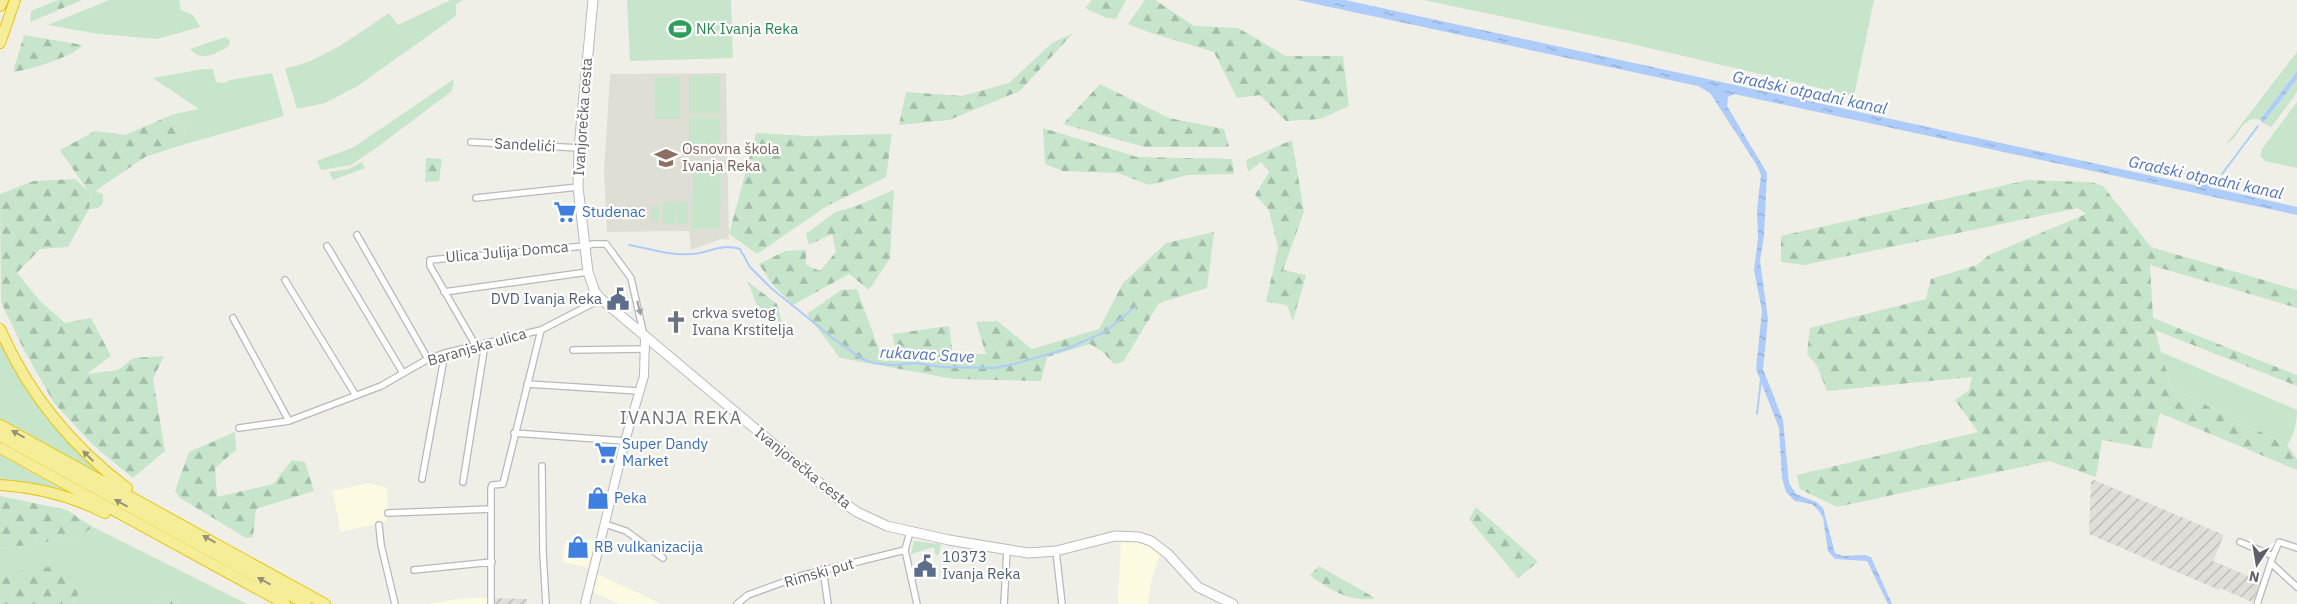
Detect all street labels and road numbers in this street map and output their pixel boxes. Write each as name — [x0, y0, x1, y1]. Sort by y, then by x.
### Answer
street label: Ivanjorečka cesta — [569, 57, 596, 177]
street label: Sandelići — [494, 133, 556, 156]
street label: Ulica Julija Domca — [445, 237, 569, 266]
street label: Baranjska ulica — [425, 323, 529, 370]
street label: Ivanjorečka cesta — [751, 423, 855, 512]
street label: Rimski put — [782, 554, 856, 591]

